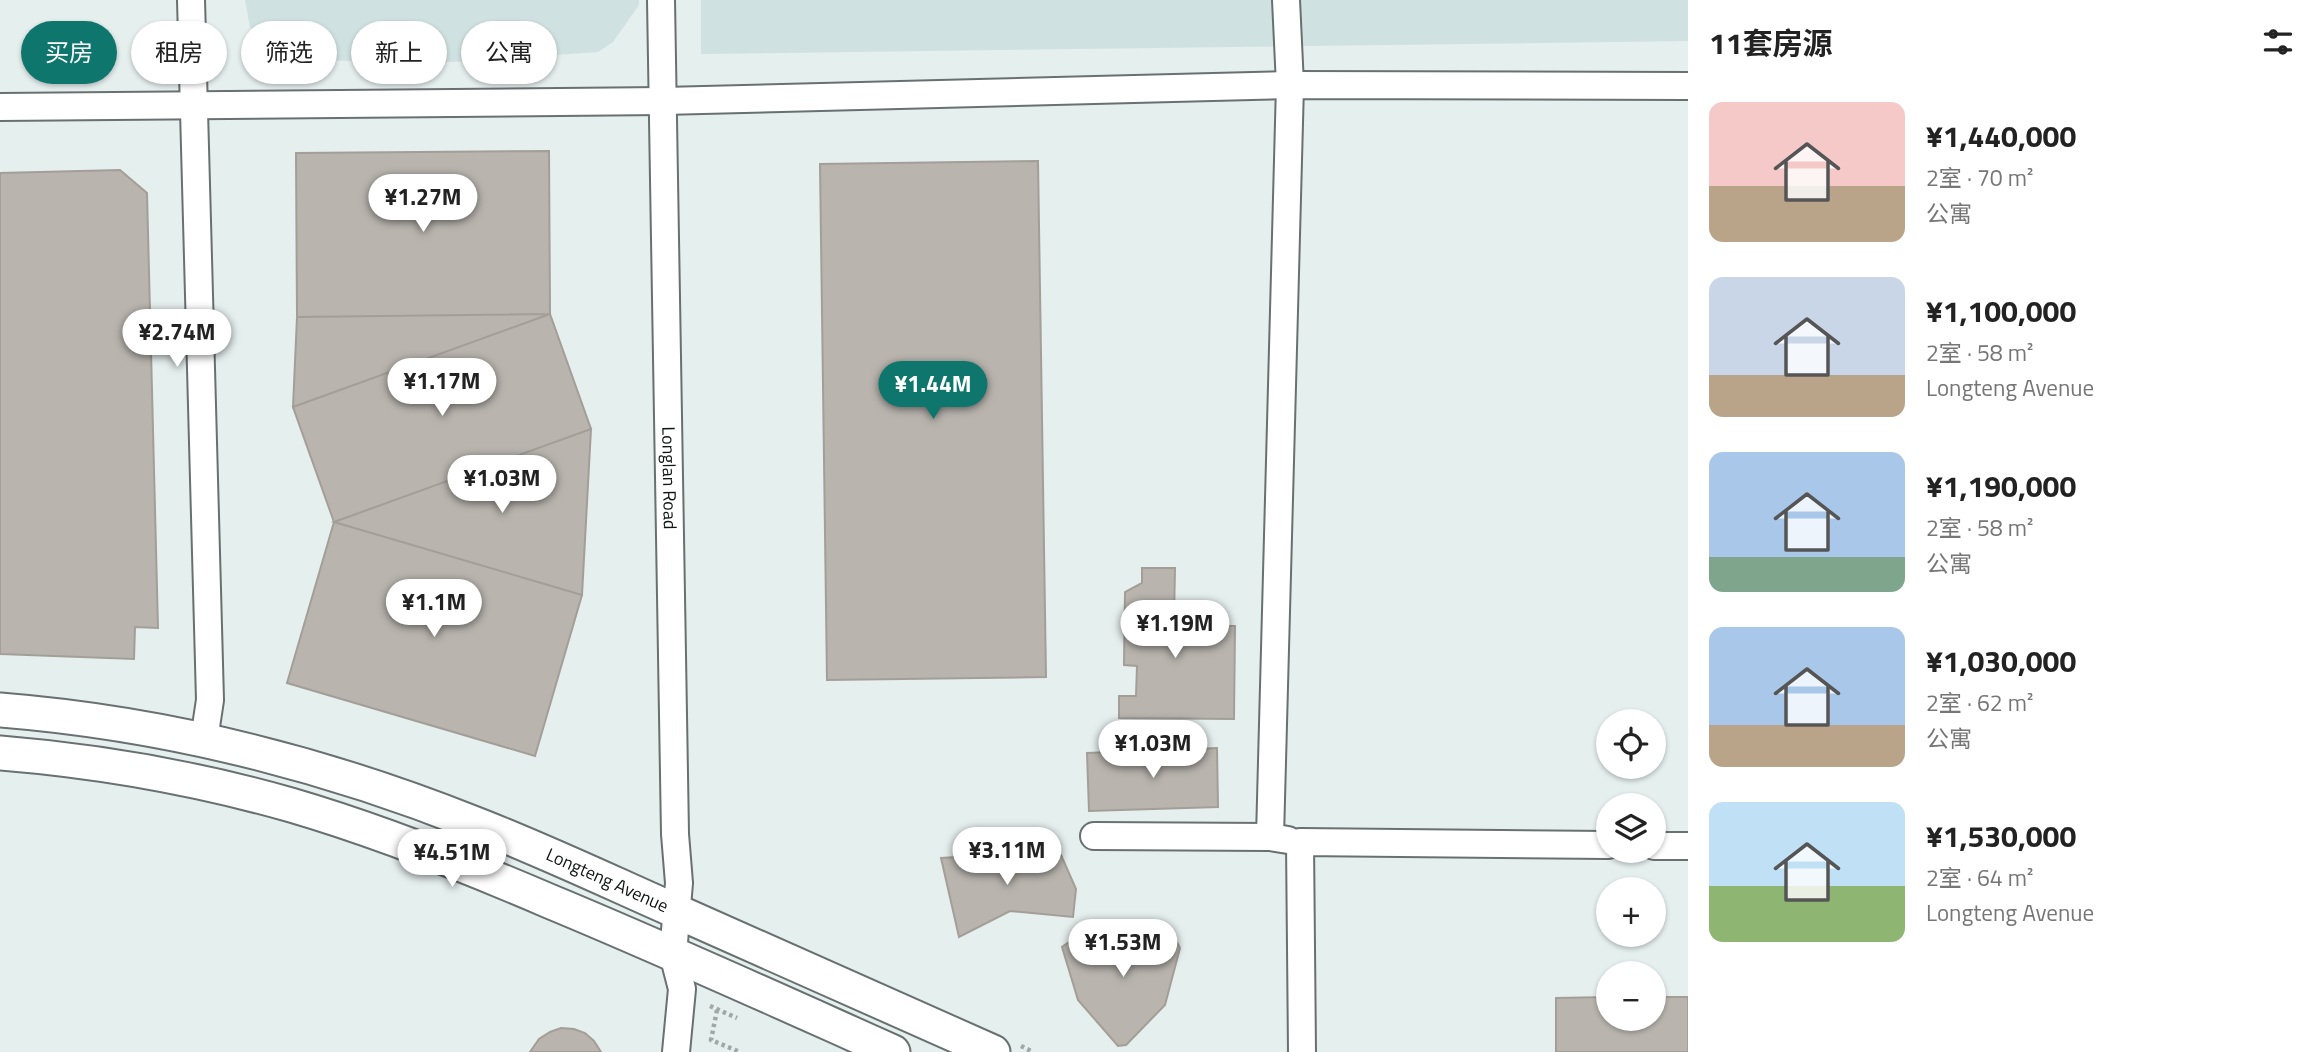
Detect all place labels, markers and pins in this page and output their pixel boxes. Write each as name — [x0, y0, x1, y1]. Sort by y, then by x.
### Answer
pin: ¥1.27M — [366, 174, 480, 234]
pin: ¥2.74M — [120, 310, 234, 369]
pin: ¥1.17M — [385, 358, 499, 418]
pin: ¥1.44M — [876, 362, 990, 421]
pin: ¥1.03M — [445, 456, 559, 515]
pin: ¥1.1M — [385, 580, 483, 639]
pin: ¥1.19M — [1118, 600, 1232, 660]
pin: ¥1.03M — [1096, 720, 1210, 780]
pin: ¥3.11M — [950, 828, 1064, 887]
pin: ¥4.51M — [395, 830, 509, 889]
pin: ¥1.53M — [1066, 920, 1180, 979]

